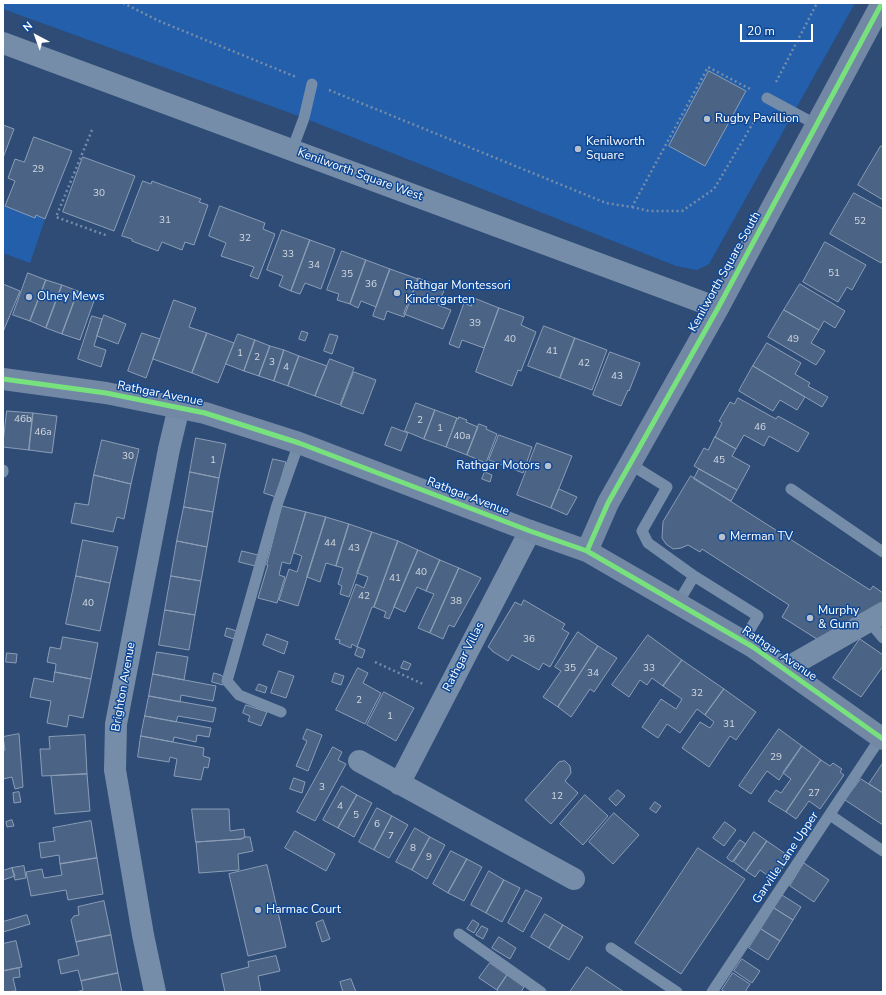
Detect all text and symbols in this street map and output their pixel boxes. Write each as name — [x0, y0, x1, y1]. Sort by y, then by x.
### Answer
north arrow — [16, 16, 56, 56]
scale bar — [742, 16, 815, 42]
text: N — [20, 18, 36, 35]
text: 20 m — [747, 23, 775, 39]
place label: Rugby Pavillion — [715, 112, 799, 126]
marker: Rugby Pavillion — [702, 114, 712, 124]
place label: Kenilworth Square — [586, 135, 645, 163]
marker: Kenilworth Square — [573, 144, 583, 154]
street label: Kenilworth Square West — [295, 146, 425, 204]
house number: 29 — [32, 164, 44, 176]
house number: 30 — [93, 188, 105, 200]
street label: Kenilworth Square South — [686, 209, 764, 335]
house number: 31 — [159, 215, 171, 227]
house number: 52 — [854, 216, 866, 228]
house number: 32 — [239, 233, 251, 245]
house number: 33 — [282, 249, 294, 261]
house number: 34 — [308, 260, 320, 272]
house number: 51 — [828, 268, 840, 280]
house number: 35 — [341, 269, 353, 281]
house number: 36 — [365, 279, 377, 291]
place label: Rathgar Montessori Kindergarten — [405, 279, 511, 307]
marker: Rathgar Montessori Kindergarten — [392, 288, 402, 298]
place label: Olney Mews — [37, 290, 104, 304]
marker: Olney Mews — [24, 292, 34, 302]
house number: 39 — [469, 318, 481, 330]
house number: 40 — [504, 334, 516, 346]
house number: 49 — [787, 334, 799, 346]
house number: 41 — [546, 346, 558, 358]
house number: 1 — [237, 348, 243, 360]
house number: 2 — [254, 352, 260, 364]
house number: 3 — [269, 357, 275, 369]
house number: 42 — [578, 358, 590, 370]
house number: 4 — [283, 362, 289, 374]
house number: 43 — [611, 371, 623, 383]
street label: Rathgar Avenue — [116, 379, 204, 409]
house number: 46b — [14, 414, 32, 426]
house number: 2 — [417, 415, 423, 427]
house number: 46 — [754, 422, 766, 434]
house number: 1 — [437, 423, 443, 435]
house number: 46a — [34, 427, 52, 439]
house number: 40a — [453, 431, 471, 443]
house number: 30 — [122, 451, 134, 463]
house number: 1 — [210, 455, 216, 467]
house number: 45 — [713, 455, 725, 467]
place label: Rathgar Motors — [456, 459, 540, 473]
marker: Rathgar Motors — [543, 461, 553, 471]
street label: Rathgar Avenue — [425, 475, 511, 519]
place label: Merman TV — [730, 530, 793, 544]
marker: Merman TV — [717, 532, 727, 542]
house number: 44 — [324, 538, 336, 550]
house number: 43 — [348, 543, 360, 555]
house number: 40 — [415, 567, 427, 579]
house number: 41 — [389, 573, 401, 585]
house number: 42 — [358, 591, 370, 603]
house number: 38 — [450, 596, 462, 608]
house number: 40 — [82, 598, 94, 610]
place label: Murphy & Gunn — [818, 604, 859, 632]
marker: Murphy & Gunn — [805, 613, 815, 623]
street label: Rathgar Villas — [440, 620, 488, 694]
street label: Rathgar Avenue — [739, 624, 819, 684]
house number: 36 — [523, 634, 535, 646]
street label: Brighton Avenue — [109, 641, 139, 733]
house number: 35 — [564, 663, 576, 675]
house number: 33 — [643, 663, 655, 675]
house number: 34 — [587, 668, 599, 680]
house number: 32 — [691, 688, 703, 700]
house number: 2 — [356, 695, 362, 707]
house number: 1 — [387, 711, 393, 723]
house number: 31 — [723, 719, 735, 731]
house number: 29 — [770, 752, 782, 764]
house number: 3 — [319, 782, 325, 794]
house number: 27 — [808, 788, 820, 800]
house number: 12 — [551, 791, 563, 803]
house number: 4 — [337, 801, 343, 813]
street label: Garville Lane Upper — [750, 809, 822, 907]
house number: 5 — [353, 810, 359, 822]
house number: 6 — [374, 819, 380, 831]
house number: 7 — [388, 831, 394, 843]
house number: 8 — [410, 843, 416, 855]
house number: 9 — [426, 852, 432, 864]
place label: Harmac Court — [266, 903, 341, 917]
marker: Harmac Court — [253, 905, 263, 915]

